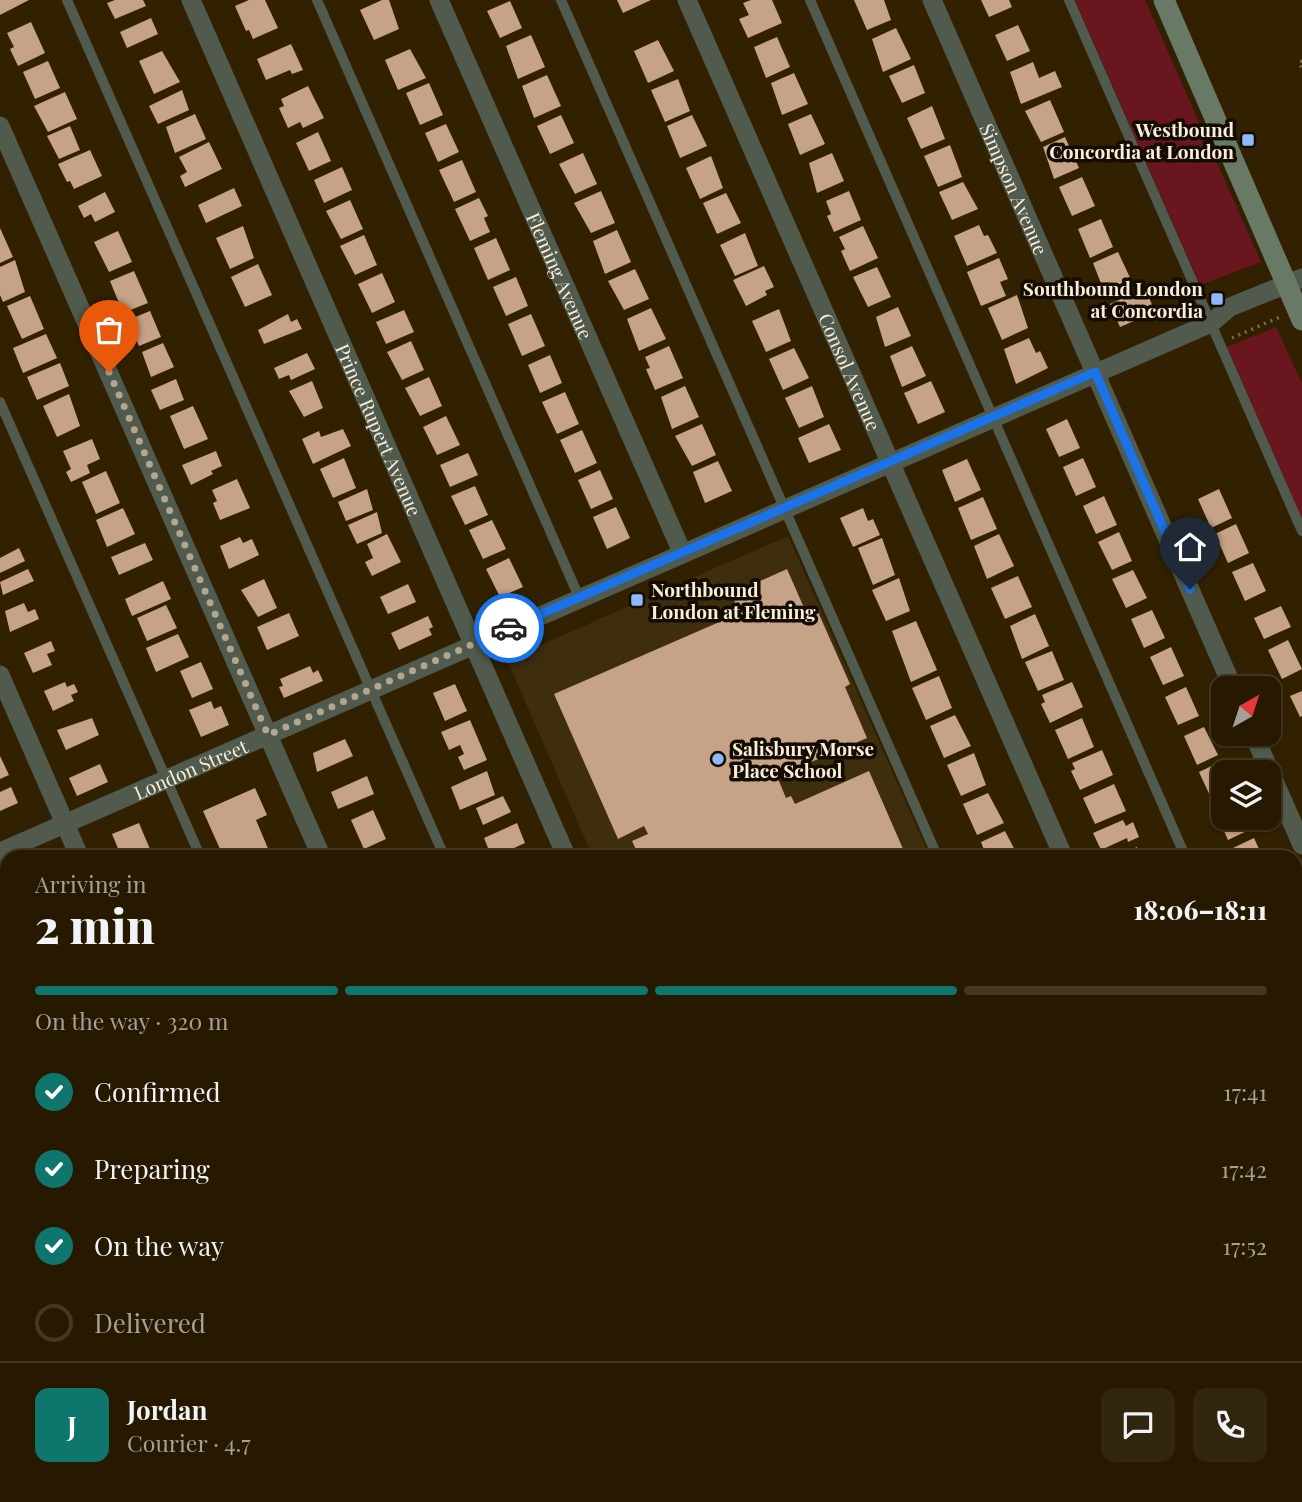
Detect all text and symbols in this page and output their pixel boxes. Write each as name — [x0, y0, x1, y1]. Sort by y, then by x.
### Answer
place label: Westbound Concordia at London — [1049, 116, 1235, 164]
street label: Simpson Avenue — [974, 119, 1055, 258]
marker: Westbound Concordia at London — [1240, 132, 1256, 148]
street label: Fleming Avenue — [521, 208, 600, 343]
place label: Southbound London at Concordia — [1023, 275, 1203, 323]
marker: Southbound London at Concordia — [1209, 291, 1225, 307]
pin — [79, 300, 139, 372]
street label: Consol Avenue — [813, 309, 888, 435]
icon: bag — [90, 311, 128, 349]
street label: Prince Rupert Avenue — [330, 339, 428, 520]
pin — [1160, 517, 1220, 589]
icon: home — [1171, 528, 1209, 566]
place label: Northbound London at Fleming — [651, 576, 816, 624]
marker: Northbound London at Fleming — [629, 592, 645, 608]
courier — [474, 593, 544, 663]
icon: car — [490, 609, 528, 647]
north arrow — [1211, 676, 1281, 746]
map controls — [1211, 676, 1281, 830]
street label: London Street — [130, 732, 252, 805]
place label: Salisbury Morse Place School — [732, 735, 874, 783]
marker: Salisbury Morse Place School — [710, 751, 726, 767]
button: layers — [1211, 760, 1281, 830]
text: Arriving in — [35, 868, 147, 899]
text: 18:06–18:11 — [1134, 892, 1267, 927]
text: 2 min — [35, 894, 155, 956]
text: On the way · 320 m — [35, 1005, 228, 1036]
icon: check — [35, 1073, 73, 1111]
text: Confirmed — [94, 1074, 221, 1109]
text: 17:41 — [1223, 1076, 1267, 1107]
icon: check — [35, 1150, 73, 1188]
text: Preparing — [94, 1151, 210, 1186]
text: 17:42 — [1221, 1153, 1267, 1184]
icon: check — [35, 1227, 73, 1265]
text: On the way — [94, 1228, 224, 1263]
text: 17:52 — [1222, 1230, 1267, 1261]
text: Delivered — [94, 1305, 206, 1340]
button: chat — [1101, 1388, 1175, 1462]
button: phone — [1193, 1388, 1267, 1462]
text: Jordan — [127, 1392, 207, 1427]
text: J — [67, 1408, 77, 1443]
text: Courier · 4.7 — [127, 1427, 251, 1458]

